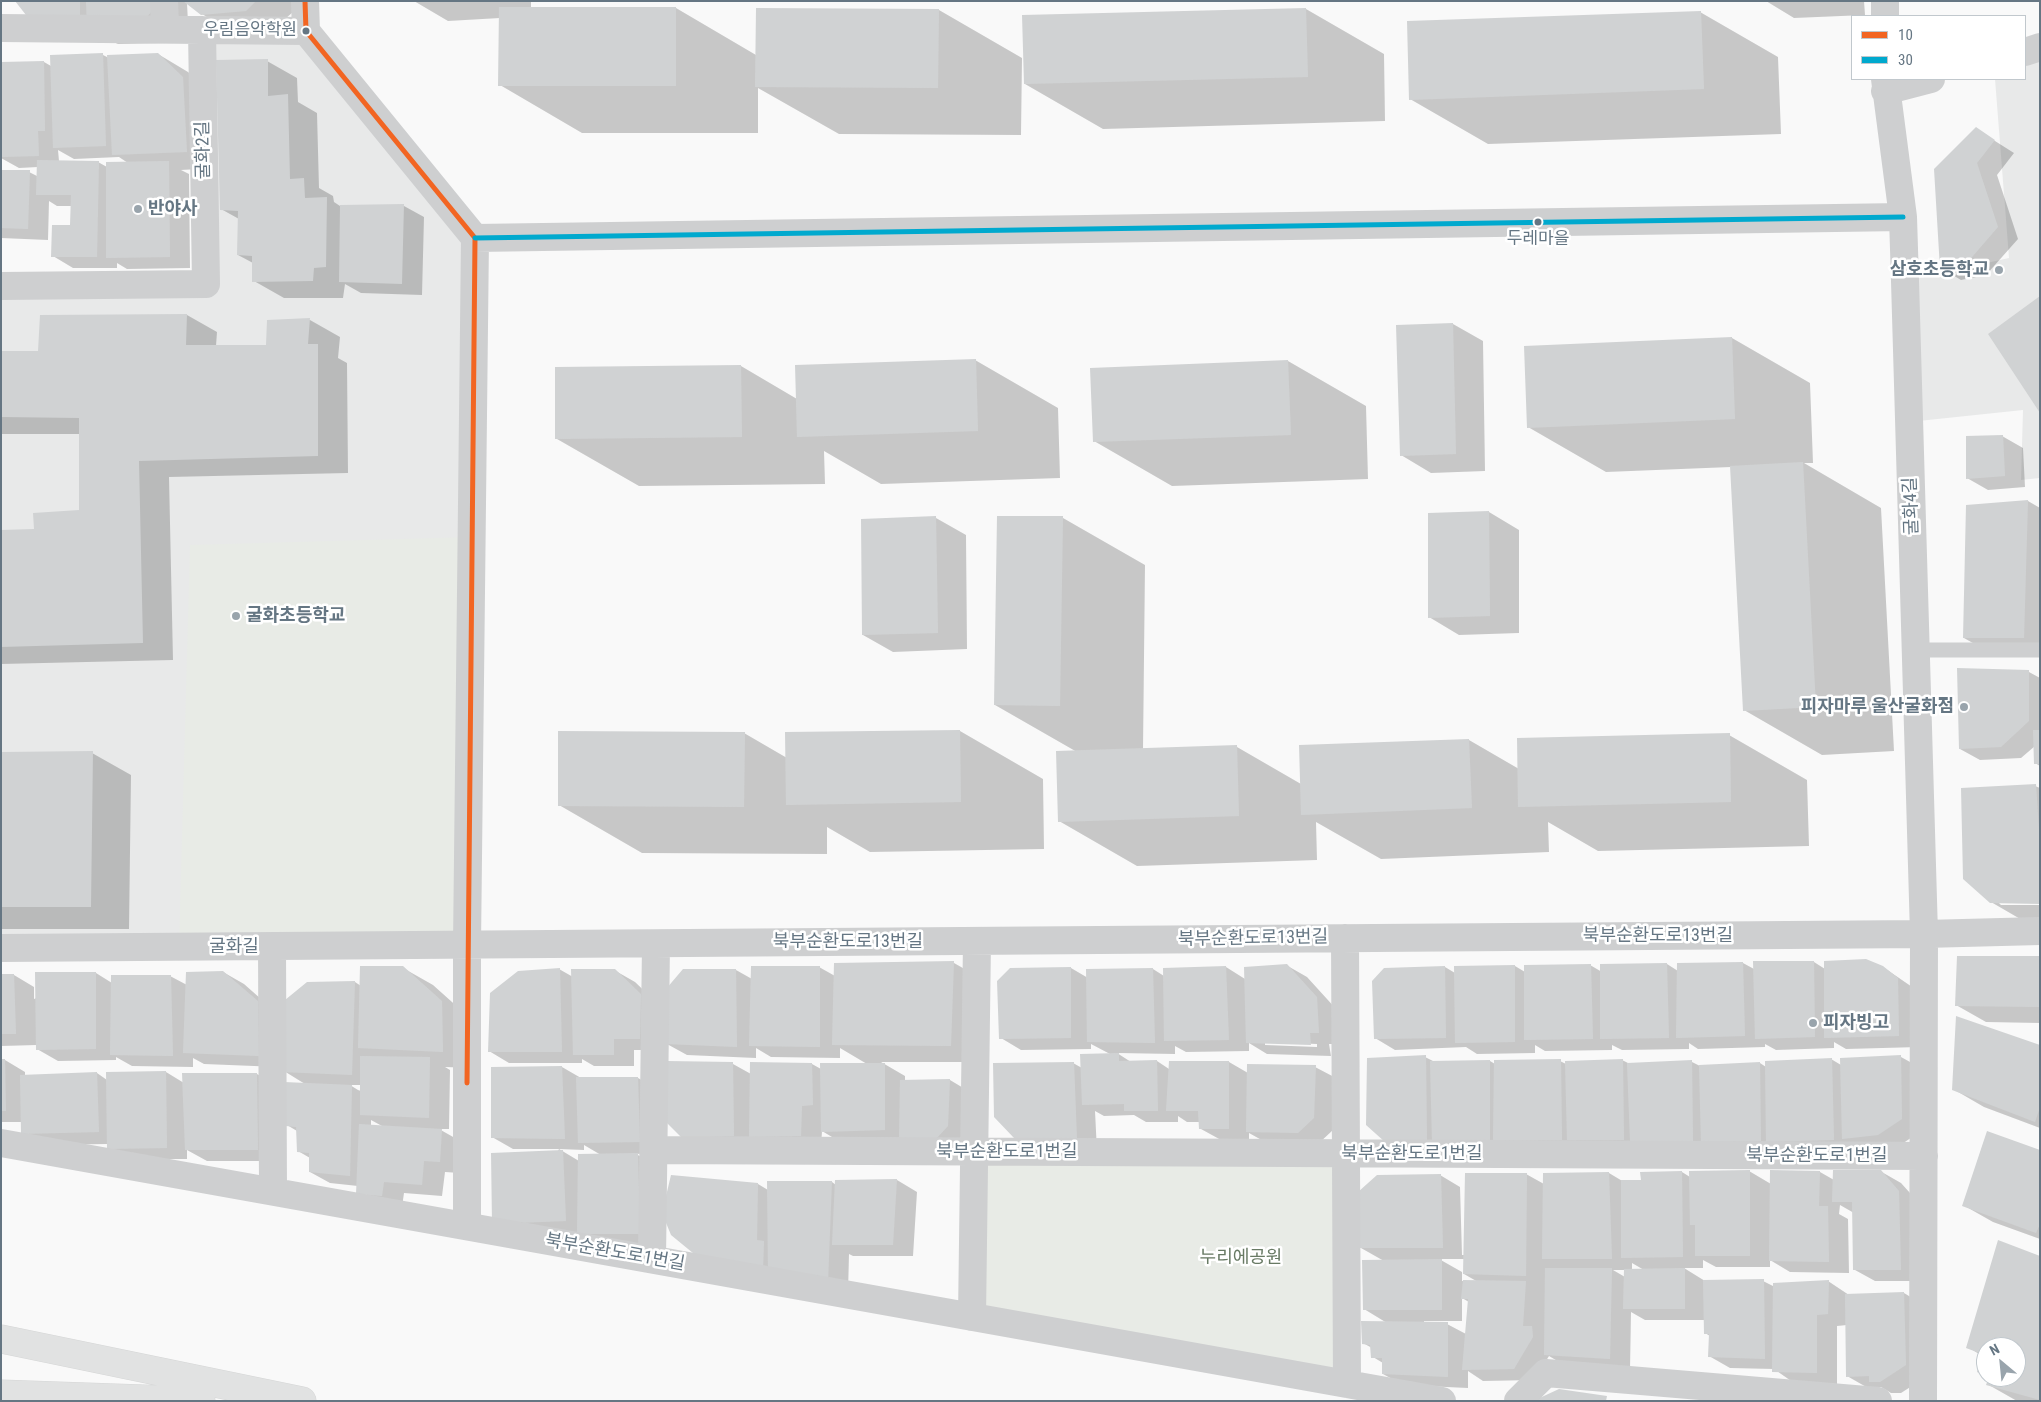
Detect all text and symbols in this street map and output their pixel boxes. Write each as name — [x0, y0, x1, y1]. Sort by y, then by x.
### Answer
legend — [1851, 15, 2026, 80]
place label: 우림음악학원 — [203, 21, 297, 41]
marker: 우림음악학원 — [301, 26, 311, 36]
text: 10 — [1898, 26, 1913, 44]
text: 30 — [1898, 51, 1913, 69]
street label: 굴화2길 — [193, 121, 215, 179]
place label: 반야사 — [148, 198, 198, 220]
marker: 반야사 — [132, 203, 144, 215]
marker: 두레마을 — [1533, 217, 1543, 227]
place label: 두레마을 — [1507, 230, 1569, 250]
place label: 삼호초등학교 — [1890, 259, 1989, 281]
marker: 삼호초등학교 — [1993, 264, 2005, 276]
street label: 굴화4길 — [1900, 476, 1924, 536]
place label: 굴화초등학교 — [246, 605, 345, 627]
marker: 굴화초등학교 — [230, 610, 242, 622]
place label: 피자마루 울산굴화점 — [1801, 696, 1954, 718]
marker: 피자마루 울산굴화점 — [1958, 701, 1970, 713]
street label: 북부순환도로13번길 — [1583, 925, 1733, 947]
street label: 북부순환도로13번길 — [1178, 927, 1328, 951]
street label: 북부순환도로13번길 — [773, 931, 923, 953]
street label: 굴화길 — [209, 936, 259, 958]
place label: 피자빙고 — [1823, 1012, 1889, 1034]
marker: 피자빙고 — [1807, 1017, 1819, 1029]
street label: 북부순환도로1번길 — [936, 1141, 1078, 1163]
street label: 북부순환도로1번길 — [1341, 1143, 1483, 1165]
street label: 북부순환도로1번길 — [1746, 1145, 1888, 1167]
street label: 북부순환도로1번길 — [544, 1230, 686, 1276]
park label: 누리에공원 — [1200, 1247, 1282, 1269]
north arrow — [1976, 1337, 2026, 1387]
text: N — [1987, 1341, 2002, 1359]

